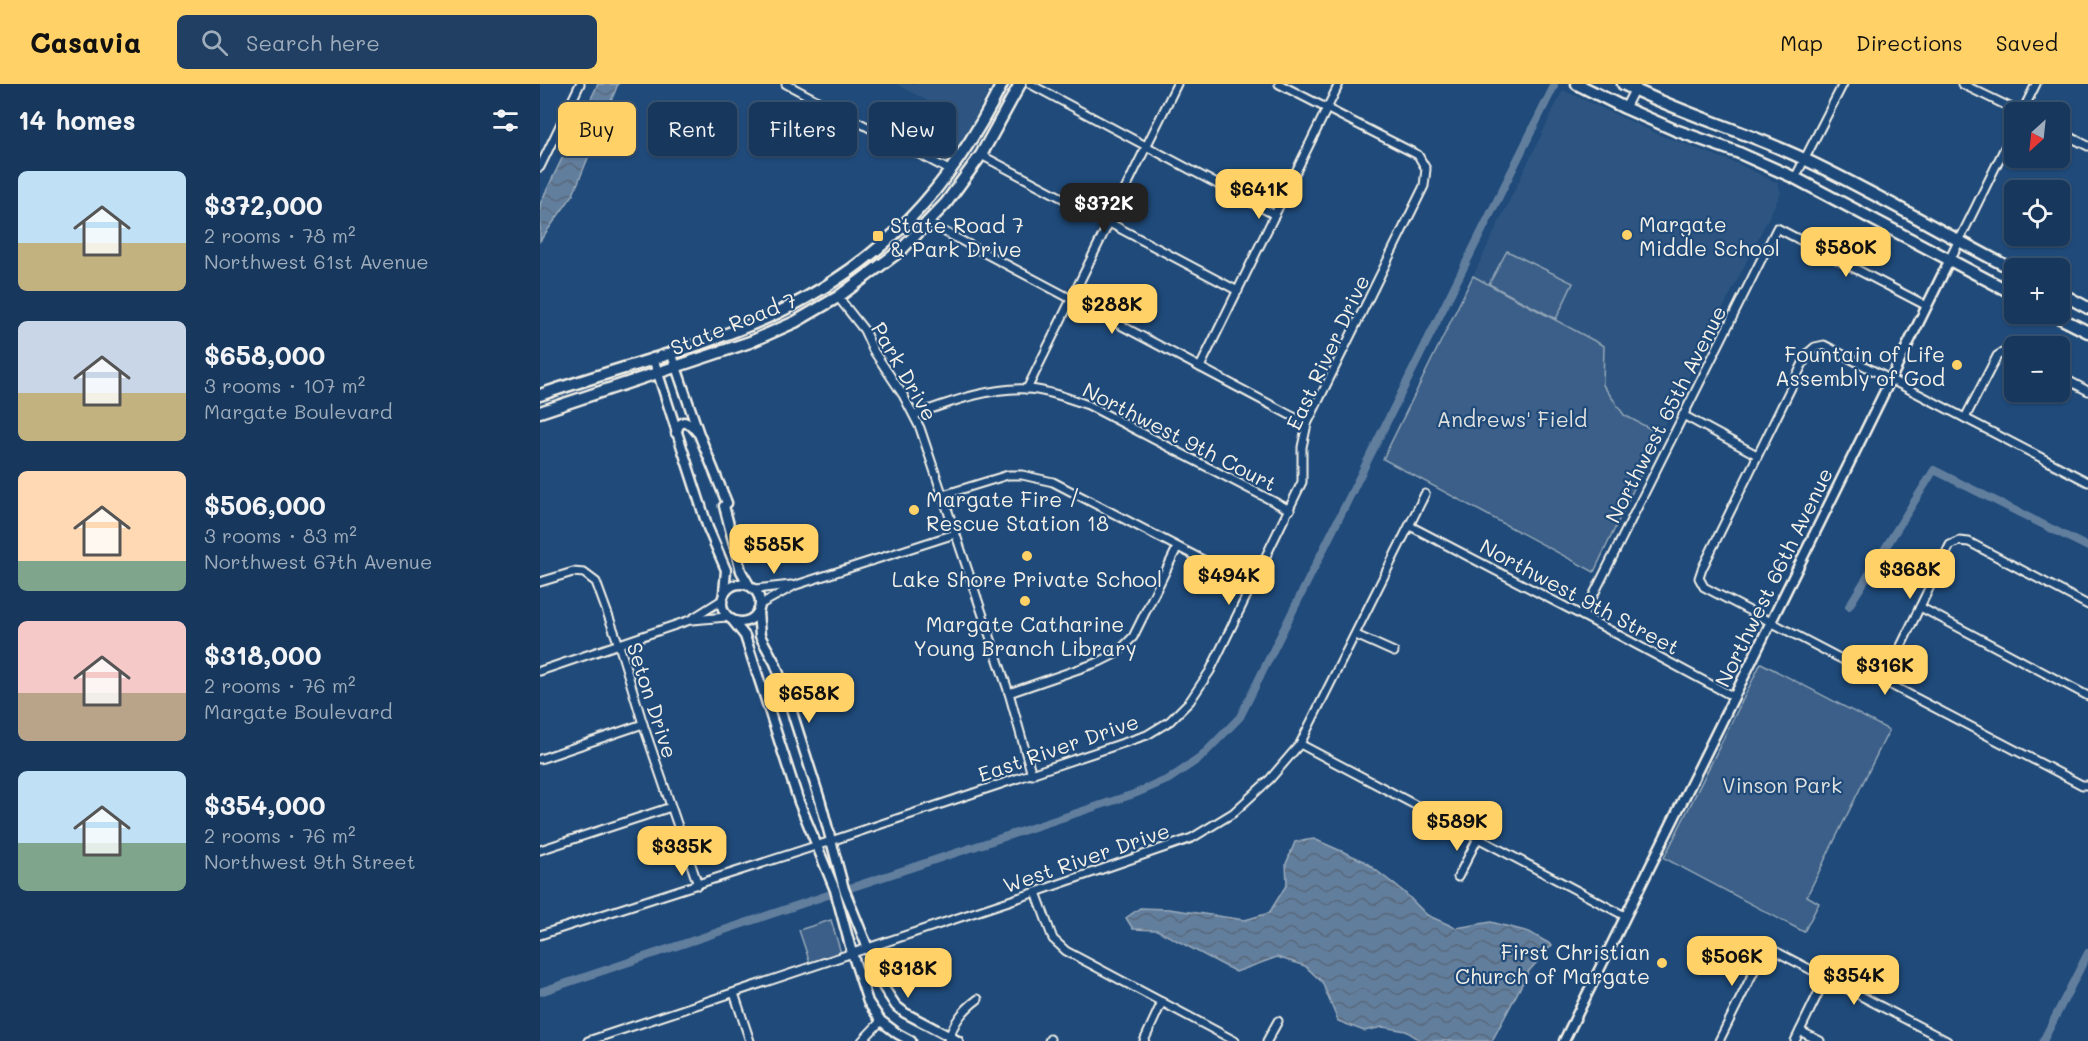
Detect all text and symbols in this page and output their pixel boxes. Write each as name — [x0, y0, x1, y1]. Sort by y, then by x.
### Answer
search box — [177, 15, 597, 69]
text: Casavia — [30, 24, 141, 60]
icon: search — [198, 26, 231, 59]
text: Search here — [246, 28, 380, 57]
text: Map — [1780, 29, 1823, 56]
text: Directions — [1856, 29, 1963, 56]
text: Saved — [1996, 29, 2058, 56]
chip: Buy — [558, 102, 636, 156]
chip: Rent — [648, 102, 737, 156]
chip: Filters — [749, 102, 857, 156]
chip: New — [869, 102, 956, 156]
north arrow — [2004, 102, 2070, 168]
map controls — [2004, 102, 2070, 402]
text: 14 homes — [18, 103, 136, 137]
icon: filters — [489, 104, 522, 137]
pin: $641K — [1217, 169, 1301, 220]
text: $641K — [1229, 175, 1289, 201]
button: locate — [2004, 180, 2070, 246]
pin: $372K — [1062, 183, 1146, 234]
text: $372,000 — [204, 188, 323, 222]
text: $372K — [1074, 189, 1134, 215]
icon: home — [66, 195, 138, 267]
place label: Margate Middle School — [1639, 210, 1780, 261]
place label: State Road 7 & Park Drive — [890, 211, 1024, 262]
text: 2 rooms · 78 m² — [204, 222, 356, 248]
pin: $580K — [1804, 227, 1888, 278]
marker: Margate Middle School — [1620, 228, 1634, 242]
marker: State Road 7 & Park Drive — [871, 229, 885, 243]
text: $580K — [1815, 233, 1877, 259]
text: Northwest 61st Avenue — [204, 248, 429, 274]
button: + — [2004, 258, 2070, 324]
street label: East River Drive — [1279, 270, 1375, 434]
pin: $288K — [1070, 284, 1154, 335]
street label: State Road 7 — [666, 285, 800, 361]
text: $288K — [1081, 290, 1143, 316]
street label: Northwest 65th Avenue — [1598, 301, 1732, 527]
street label: Park Drive — [866, 317, 944, 425]
button: − — [2004, 336, 2070, 402]
text: $658,000 — [204, 338, 325, 372]
place label: Fountain of Life Assembly of God — [1775, 340, 1945, 391]
icon: home — [66, 345, 138, 417]
marker: Fountain of Life Assembly of God — [1950, 358, 1964, 372]
text: 3 rooms · 107 m² — [204, 372, 365, 398]
street label: Northwest 9th Court — [1079, 375, 1281, 497]
text: Margate Boulevard — [204, 398, 392, 424]
park label: Andrews' Field — [1437, 405, 1587, 432]
street label: Northwest 66th Avenue — [1708, 463, 1838, 691]
place label: Margate Fire / Rescue Station 18 — [926, 485, 1109, 536]
text: $506,000 — [204, 488, 326, 522]
icon: home — [66, 495, 138, 567]
marker: Margate Fire / Rescue Station 18 — [907, 503, 921, 517]
text: 3 rooms · 83 m² — [204, 522, 357, 548]
pin: $585K — [732, 524, 816, 575]
text: $585K — [743, 530, 805, 556]
street label: Northwest 9th Street — [1476, 532, 1684, 660]
text: Northwest 67th Avenue — [204, 548, 432, 574]
marker: Lake Shore Private School — [1020, 549, 1034, 563]
pin: $368K — [1868, 549, 1952, 600]
pin: $494K — [1187, 555, 1271, 606]
text: $368K — [1879, 555, 1941, 581]
text: $494K — [1198, 561, 1260, 587]
place label: Lake Shore Private School — [892, 565, 1162, 592]
marker: Margate Catharine Young Branch Library — [1018, 594, 1032, 608]
place label: Margate Catharine Young Branch Library — [913, 610, 1137, 661]
text: $318,000 — [204, 638, 321, 672]
street label: Seton Drive — [622, 639, 684, 761]
icon: home — [66, 645, 138, 717]
pin: $316K — [1843, 645, 1927, 696]
text: $316K — [1856, 651, 1914, 677]
text: 2 rooms · 76 m² — [204, 672, 356, 698]
pin: $658K — [767, 673, 851, 724]
text: $658K — [778, 679, 840, 705]
text: Margate Boulevard — [204, 698, 392, 724]
street label: East River Drive — [974, 707, 1142, 787]
park label: Vinson Park — [1722, 771, 1842, 798]
text: $354,000 — [204, 788, 325, 822]
icon: home — [66, 795, 138, 867]
pin: $589K — [1415, 801, 1499, 852]
text: $589K — [1426, 807, 1488, 833]
street label: West River Drive — [999, 816, 1173, 898]
text: 2 rooms · 76 m² — [204, 822, 356, 848]
pin: $335K — [640, 826, 724, 877]
text: $335K — [651, 832, 713, 858]
text: Northwest 9th Street — [204, 848, 416, 874]
pin: $506K — [1690, 936, 1774, 987]
place label: First Christian Church of Margate — [1455, 938, 1650, 989]
text: $506K — [1701, 942, 1763, 968]
pin: $318K — [866, 948, 950, 999]
text: $318K — [879, 954, 937, 980]
pin: $354K — [1812, 955, 1896, 1006]
marker: First Christian Church of Margate — [1655, 956, 1669, 970]
text: $354K — [1823, 961, 1885, 987]

